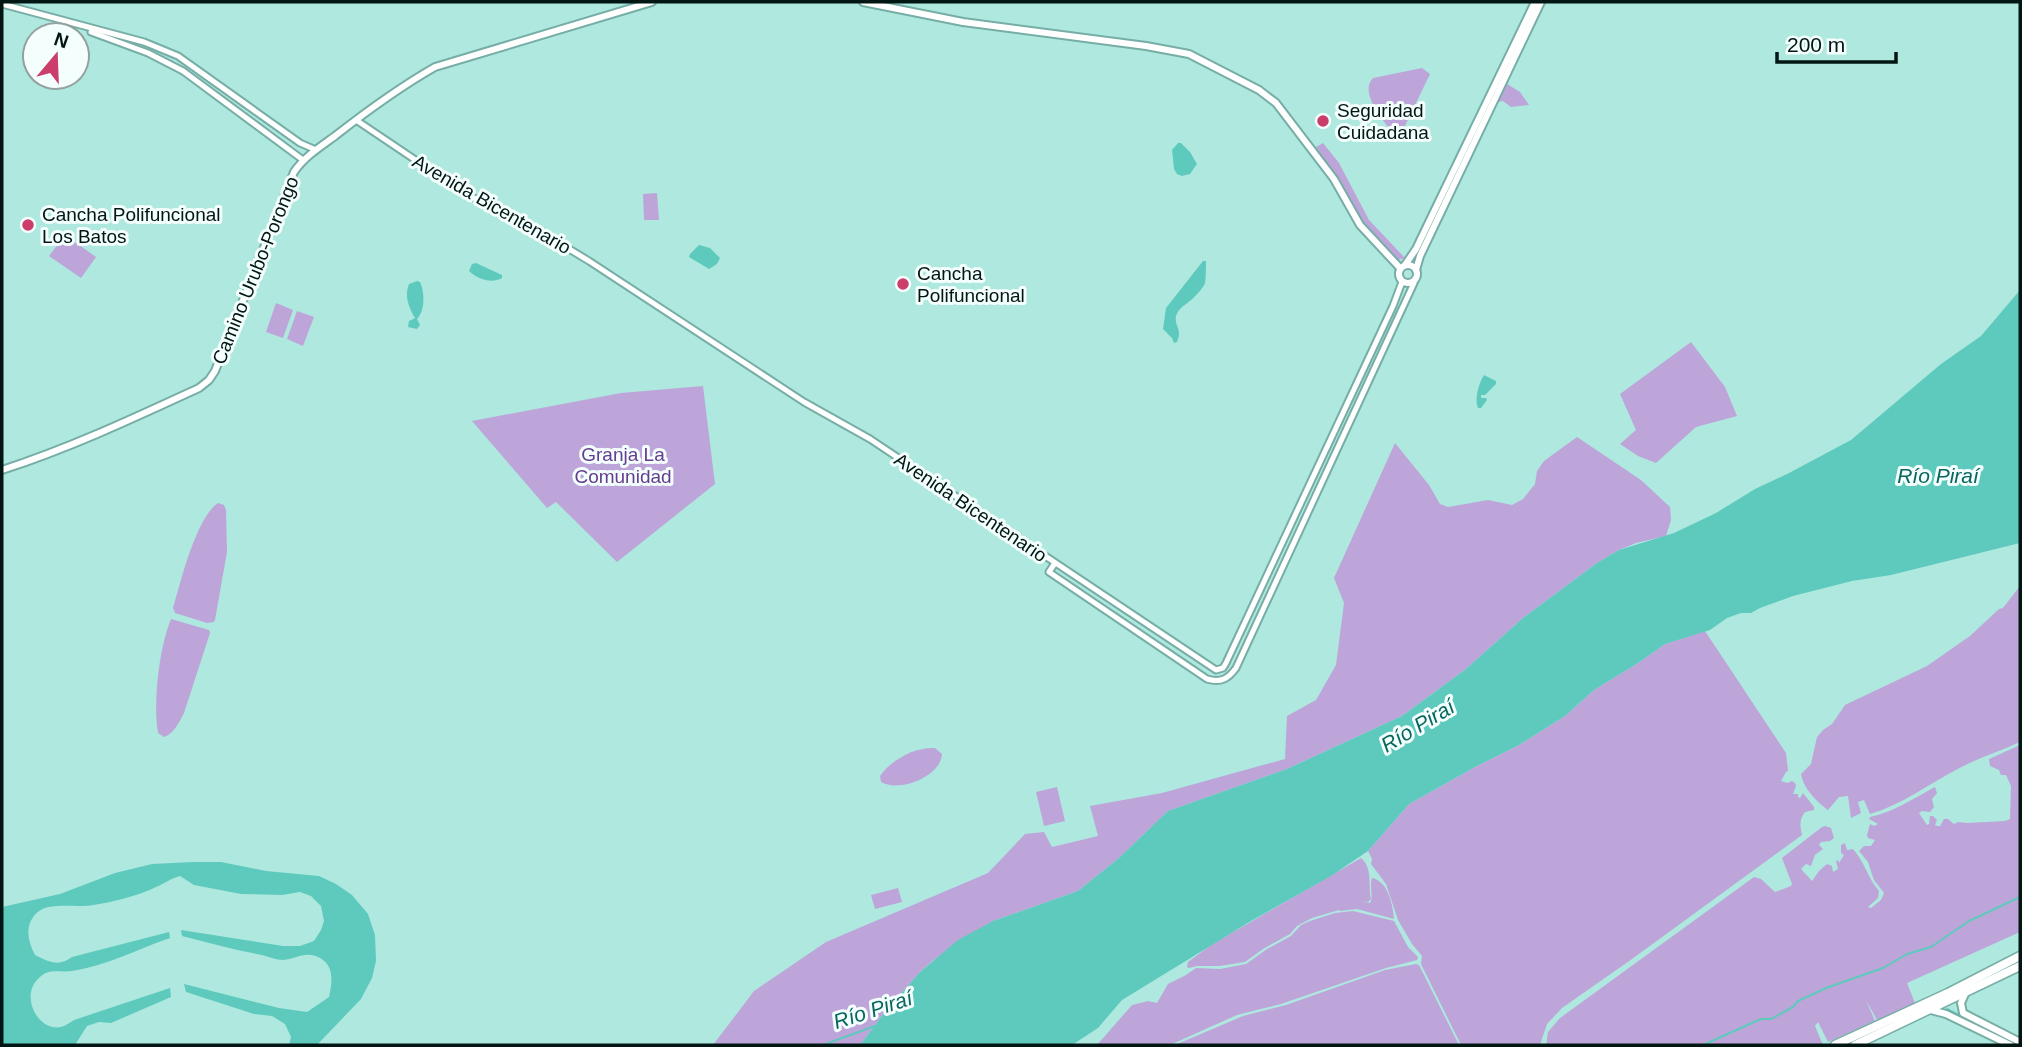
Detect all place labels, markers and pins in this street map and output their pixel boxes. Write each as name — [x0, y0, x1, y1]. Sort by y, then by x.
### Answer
place label: Seguridad Cuidadana — [1337, 100, 1429, 143]
marker: Seguridad Cuidadana — [1315, 113, 1331, 129]
place label: Cancha Polifuncional Los Batos — [42, 204, 221, 247]
marker: Cancha Polifuncional Los Batos — [20, 217, 36, 233]
place label: Cancha Polifuncional — [917, 263, 1025, 306]
marker: Cancha Polifuncional — [895, 276, 911, 292]

